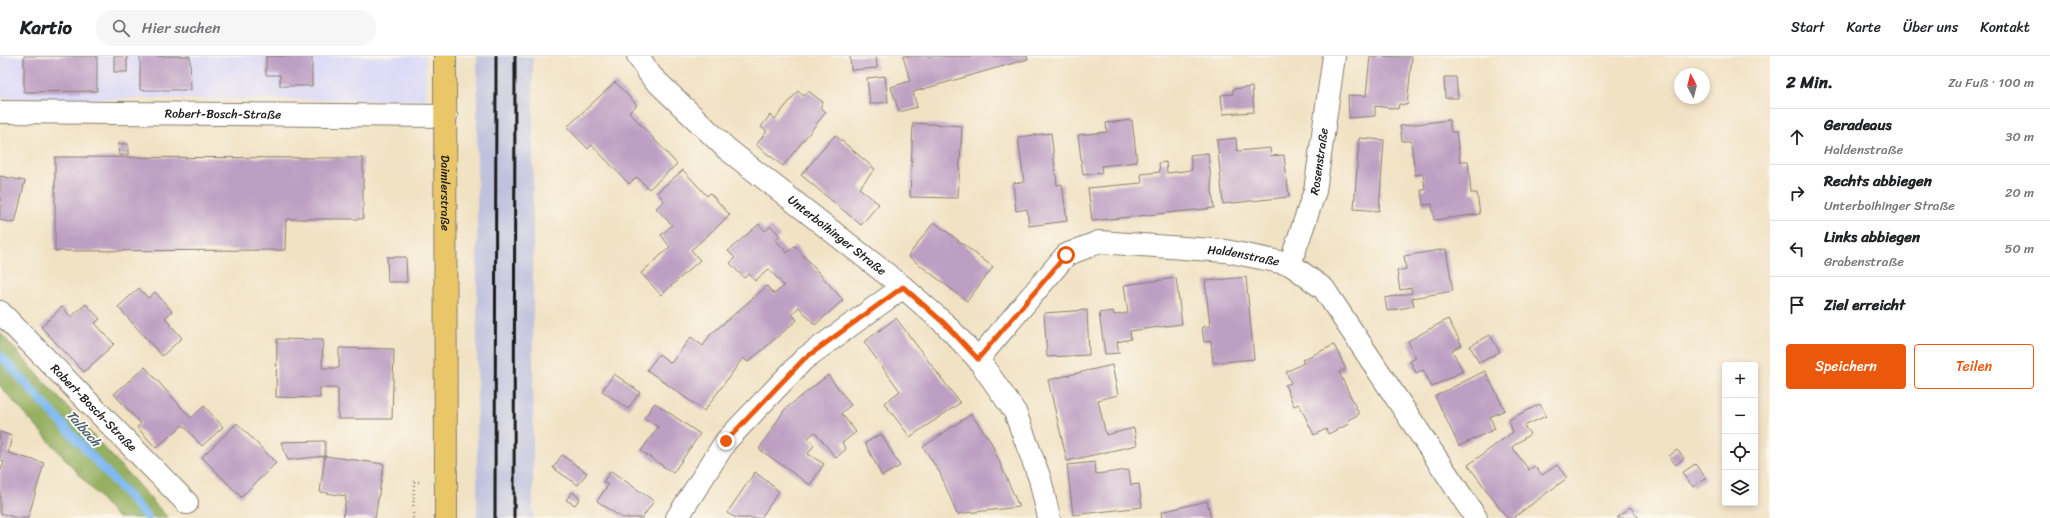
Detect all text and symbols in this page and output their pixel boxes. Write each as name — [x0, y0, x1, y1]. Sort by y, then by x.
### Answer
search box — [96, 10, 376, 46]
text: Kartio — [20, 11, 72, 44]
text: Hier suchen — [142, 15, 220, 41]
text: Start — [1791, 15, 1824, 40]
text: Karte — [1846, 15, 1881, 40]
text: Über uns — [1903, 15, 1958, 40]
text: Kontakt — [1980, 15, 2030, 40]
icon: search — [110, 17, 132, 39]
text: 2 Min. — [1786, 67, 1833, 97]
north arrow — [1674, 68, 1710, 104]
text: Zu Fuß · 100 m — [1948, 71, 2034, 94]
street label: Robert-Bosch-Straße — [165, 102, 281, 126]
text: Geradeaus — [1824, 112, 1892, 138]
text: 30 m — [2005, 125, 2034, 148]
icon: ahead — [1786, 126, 1808, 148]
street label: Rosenstraße — [1303, 127, 1335, 198]
text: Haldenstraße — [1824, 138, 1903, 161]
street label: Daimlerstraße — [434, 155, 456, 231]
text: Rechts abbiegen — [1824, 168, 1932, 194]
text: 20 m — [2005, 181, 2034, 204]
icon: right — [1786, 182, 1808, 204]
street label: Unterboihinger Straße — [783, 189, 891, 281]
text: Unterboihinger Straße — [1824, 194, 1955, 217]
text: Links abbiegen — [1824, 224, 1920, 250]
text: 50 m — [2004, 237, 2034, 260]
icon: left — [1786, 238, 1808, 260]
street label: Haldenstraße — [1207, 239, 1282, 273]
route start — [1057, 246, 1075, 264]
text: Grabenstraße — [1824, 250, 1904, 273]
text: Ziel erreicht — [1824, 292, 1905, 318]
icon: arrive — [1786, 294, 1808, 316]
button: Speichern — [1786, 344, 1906, 389]
button: Teilen — [1914, 344, 2034, 389]
street label: Robert-Bosch-Straße — [45, 358, 142, 457]
map controls — [1722, 362, 1758, 506]
button: + — [1722, 362, 1758, 398]
button: − — [1722, 398, 1758, 434]
water label: Talbach — [61, 405, 107, 453]
route end — [717, 432, 735, 450]
button: locate — [1722, 434, 1758, 470]
button: layers — [1722, 470, 1758, 506]

